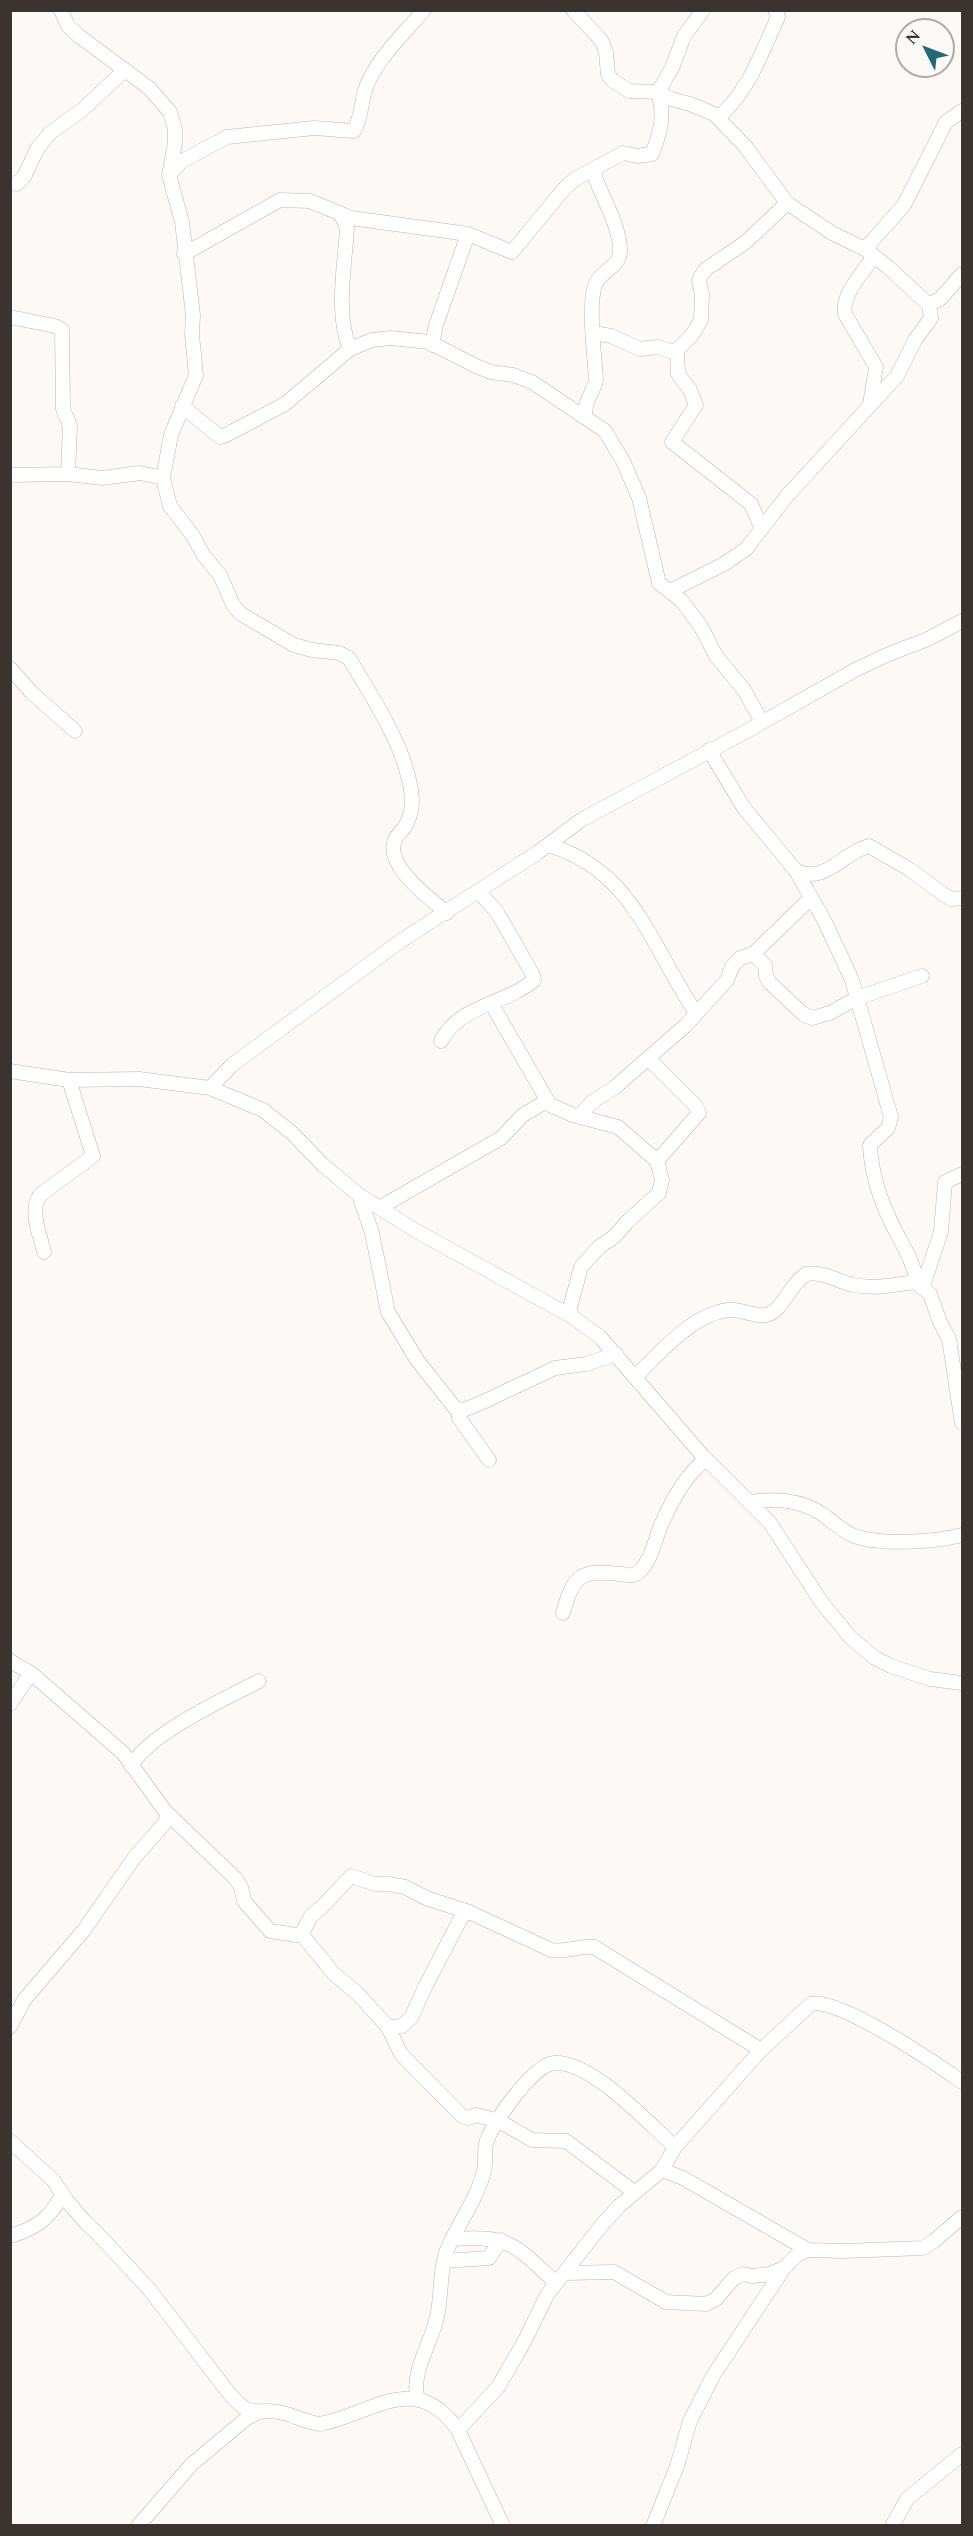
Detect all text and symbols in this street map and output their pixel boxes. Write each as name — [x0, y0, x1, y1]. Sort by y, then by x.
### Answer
north arrow — [895, 18, 955, 78]
text: N — [900, 24, 926, 50]

